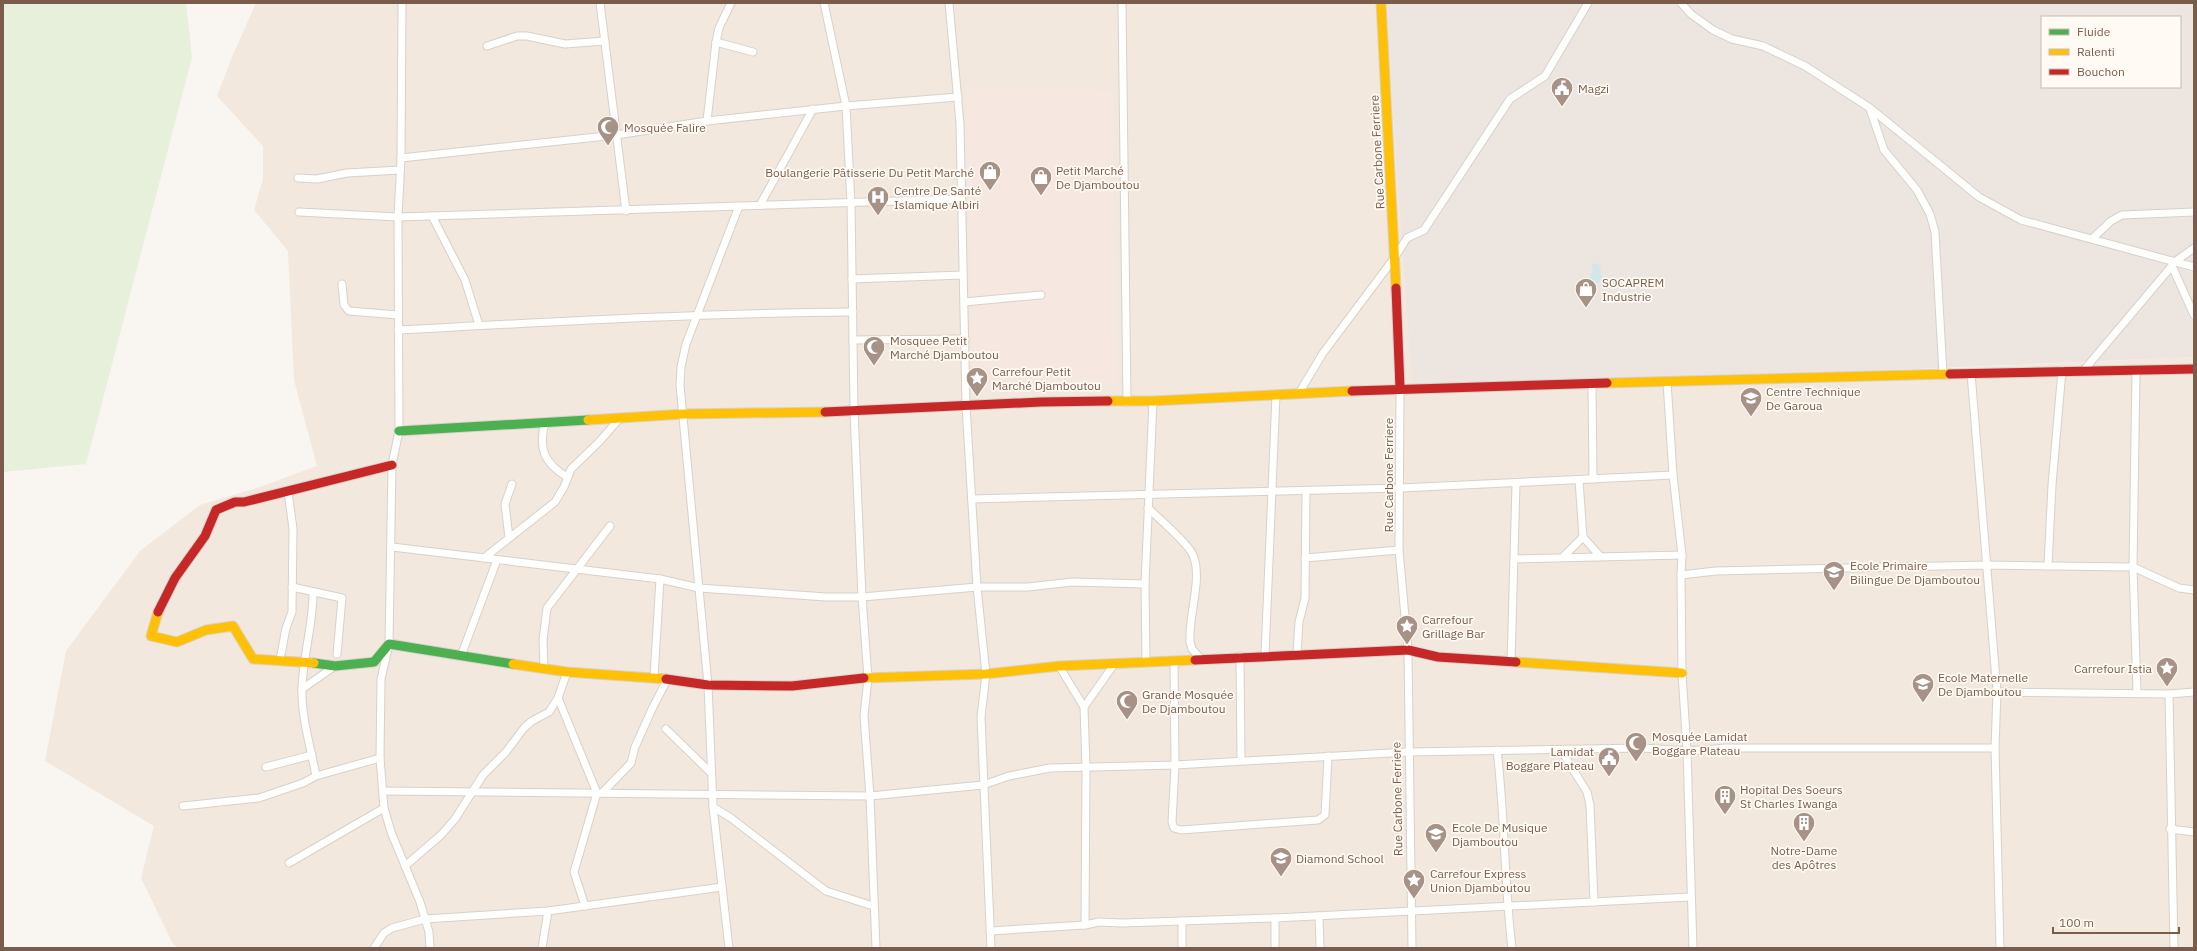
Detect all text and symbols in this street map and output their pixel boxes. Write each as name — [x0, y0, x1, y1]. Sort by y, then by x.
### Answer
legend — [2041, 16, 2181, 88]
text: Fluide — [2077, 24, 2111, 39]
text: Ralenti — [2077, 44, 2115, 59]
text: Bouchon — [2077, 64, 2125, 79]
public building icon: Magzi — [1549, 75, 1575, 108]
place label: Magzi — [1578, 81, 1609, 96]
street label: Rue Carbone Ferriere — [1366, 94, 1387, 210]
mosque icon: Mosquée Falire — [595, 114, 621, 147]
place label: Mosquée Falire — [624, 120, 706, 135]
shop icon: Boulangerie Pâtisserie Du Petit Marché — [977, 159, 1003, 192]
place label: Petit Marché De Djamboutou — [1056, 163, 1140, 192]
shop icon: Petit Marché De Djamboutou — [1028, 164, 1054, 197]
place label: Boulangerie Pâtisserie Du Petit Marché — [765, 165, 974, 180]
place label: Centre De Santé Islamique Albiri — [894, 183, 982, 212]
hospital icon: Centre De Santé Islamique Albiri — [865, 184, 891, 217]
place label: SOCAPREM Industrie — [1602, 275, 1664, 304]
shop icon: SOCAPREM Industrie — [1573, 276, 1599, 309]
place label: Mosquee Petit Marché Djamboutou — [890, 333, 999, 362]
mosque icon: Mosquee Petit Marché Djamboutou — [861, 334, 887, 367]
place label: Carrefour Petit Marché Djamboutou — [992, 364, 1101, 393]
place icon: Carrefour Petit Marché Djamboutou — [964, 365, 990, 398]
place label: Centre Technique De Garoua — [1766, 384, 1861, 413]
school or university icon: Centre Technique De Garoua — [1738, 385, 1764, 418]
street label: Rue Carbone Ferriere — [1381, 417, 1396, 532]
place label: Ecole Primaire Bilingue De Djamboutou — [1850, 558, 1980, 587]
school or university icon: Ecole Primaire Bilingue De Djamboutou — [1821, 559, 1847, 592]
place label: Carrefour Grillage Bar — [1422, 612, 1486, 641]
place icon: Carrefour Grillage Bar — [1394, 613, 1420, 646]
place icon: Carrefour Istia — [2154, 655, 2180, 688]
place label: Carrefour Istia — [2074, 661, 2153, 676]
place label: Ecole Maternelle De Djamboutou — [1938, 670, 2028, 699]
school or university icon: Ecole Maternelle De Djamboutou — [1910, 671, 1936, 704]
place label: Grande Mosquée De Djamboutou — [1142, 687, 1234, 716]
mosque icon: Grande Mosquée De Djamboutou — [1114, 688, 1140, 721]
place label: Mosquée Lamidat Boggare Plateau — [1652, 729, 1748, 758]
mosque icon: Mosquée Lamidat Boggare Plateau — [1623, 730, 1649, 763]
street label: Rue Carbone Ferriere — [1388, 741, 1405, 856]
place label: Lamidat Boggare Plateau — [1506, 744, 1594, 773]
public building icon: Lamidat Boggare Plateau — [1596, 745, 1622, 778]
place label: Hopital Des Soeurs St Charles Iwanga — [1740, 782, 1843, 811]
building icon: Hopital Des Soeurs St Charles Iwanga — [1712, 783, 1738, 816]
building icon: Notre-Dame des Apôtres — [1791, 810, 1817, 843]
place label: Ecole De Musique Djamboutou — [1452, 820, 1548, 849]
school or university icon: Ecole De Musique Djamboutou — [1423, 821, 1449, 854]
place label: Notre-Dame des Apôtres — [1771, 843, 1838, 872]
school or university icon: Diamond School — [1268, 845, 1294, 878]
place label: Diamond School — [1296, 851, 1384, 866]
place label: Carrefour Express Union Djamboutou — [1430, 866, 1530, 895]
place icon: Carrefour Express Union Djamboutou — [1401, 867, 1427, 900]
scale bar — [2053, 909, 2179, 935]
text: 100 m — [2059, 915, 2094, 930]

